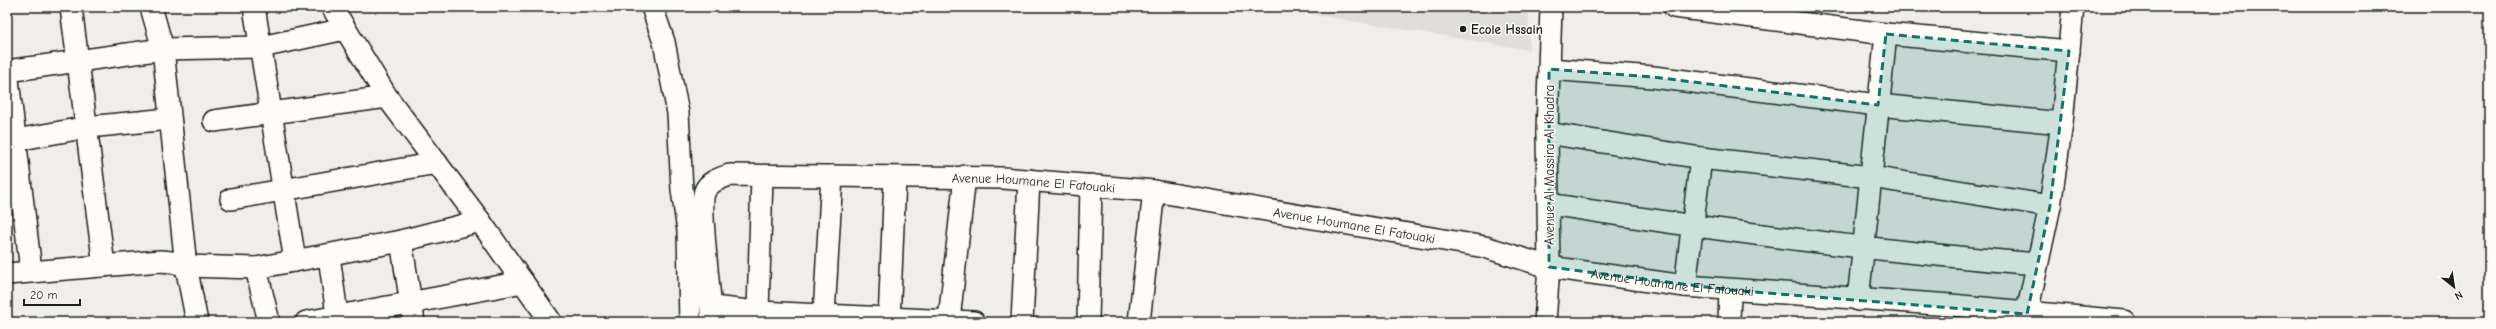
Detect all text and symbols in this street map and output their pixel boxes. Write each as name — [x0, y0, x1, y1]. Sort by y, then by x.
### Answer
place label: Ecole Hssain — [1471, 22, 1543, 37]
marker: Ecole Hssain — [1458, 24, 1468, 34]
street label: Avenue Al Massira Al Khadra — [1542, 85, 1557, 245]
street label: Avenue Houmane El Fatouaki — [952, 170, 1116, 196]
street label: Avenue Houmane El Fatouaki — [1272, 204, 1436, 246]
street label: Avenue Houmane El Fatouaki — [1590, 266, 1754, 299]
north arrow — [2434, 267, 2474, 307]
scale bar — [24, 281, 80, 307]
text: 20 m — [30, 288, 58, 302]
text: N — [2452, 288, 2465, 303]

